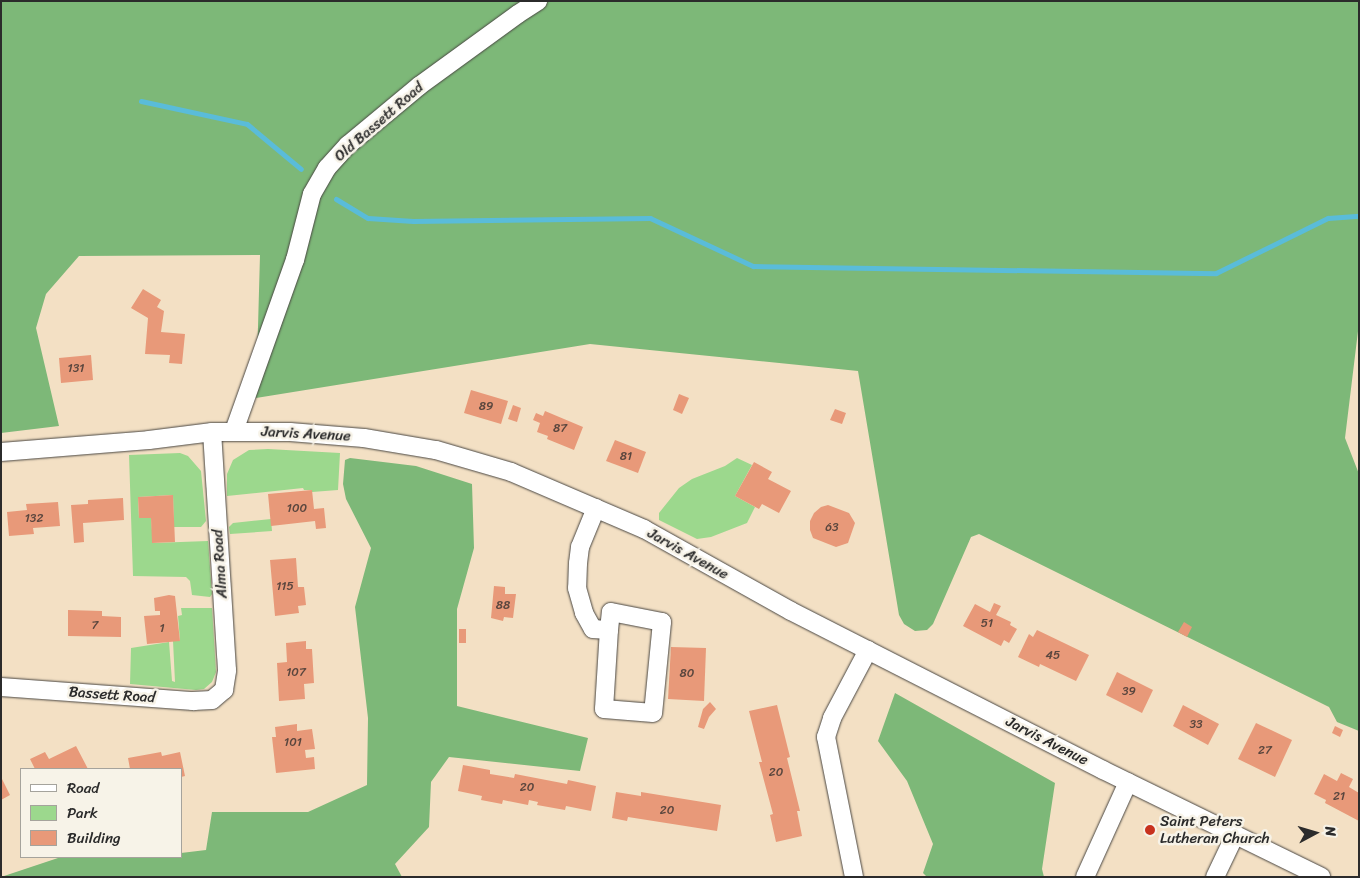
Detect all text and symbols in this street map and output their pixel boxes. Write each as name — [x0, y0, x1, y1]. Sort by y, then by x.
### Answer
street label: Old Bassett Road — [331, 78, 427, 166]
house number: 131 — [68, 362, 84, 376]
house number: 89 — [479, 400, 493, 414]
house number: 87 — [553, 422, 567, 436]
street label: Jarvis Avenue — [261, 423, 351, 445]
house number: 81 — [620, 450, 632, 464]
house number: 100 — [287, 502, 307, 516]
house number: 132 — [25, 512, 43, 526]
house number: 63 — [825, 521, 839, 535]
street label: Jarvis Avenue — [644, 524, 732, 584]
street label: Alma Road — [209, 529, 231, 599]
house number: 115 — [276, 580, 294, 594]
house number: 88 — [496, 599, 510, 613]
house number: 51 — [981, 617, 993, 631]
house number: 7 — [92, 619, 98, 633]
house number: 1 — [159, 622, 165, 636]
house number: 45 — [1046, 649, 1060, 663]
house number: 107 — [286, 666, 306, 680]
house number: 80 — [680, 667, 694, 681]
street label: Bassett Road — [68, 683, 156, 707]
house number: 39 — [1122, 685, 1136, 699]
street label: Jarvis Avenue — [1003, 713, 1091, 769]
house number: 33 — [1189, 718, 1203, 732]
house number: 101 — [284, 736, 302, 750]
house number: 27 — [1258, 744, 1272, 758]
house number: 20 — [769, 766, 783, 780]
legend — [20, 768, 182, 858]
text: Road — [67, 775, 99, 801]
house number: 20 — [520, 781, 534, 795]
house number: 21 — [1333, 790, 1345, 804]
text: Park — [67, 800, 98, 826]
house number: 20 — [660, 804, 674, 818]
north arrow — [1290, 808, 1340, 858]
place label: Saint Peters Lutheran Church — [1160, 812, 1270, 847]
marker: Saint Peters Lutheran Church — [1144, 824, 1156, 836]
text: Building — [67, 825, 121, 851]
text: N — [1317, 825, 1343, 838]

